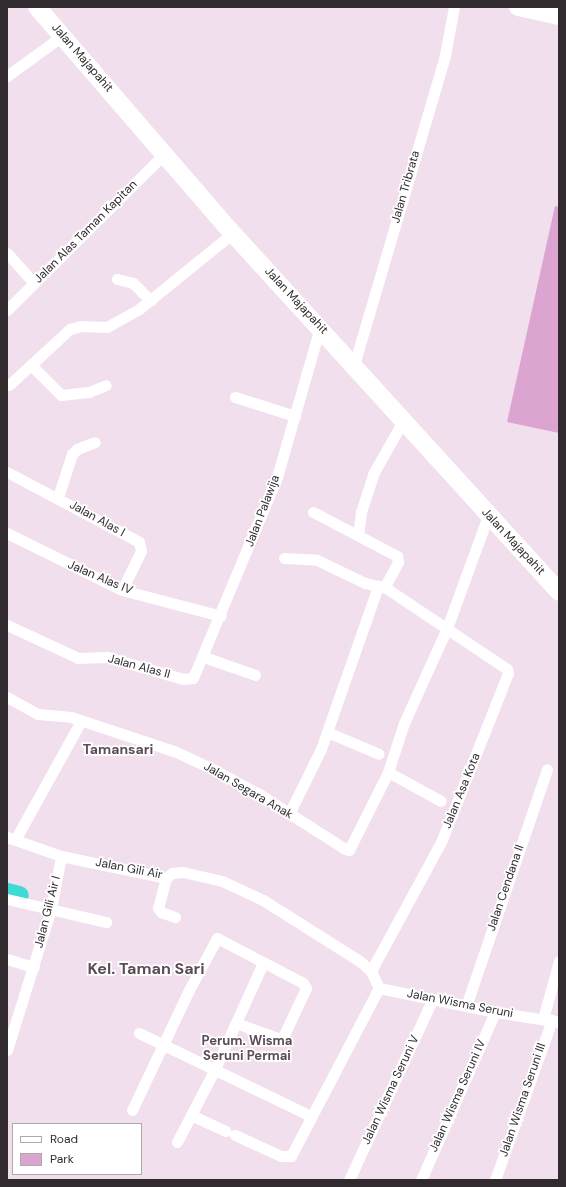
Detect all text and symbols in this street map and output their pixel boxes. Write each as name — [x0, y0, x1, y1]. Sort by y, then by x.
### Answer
street label: Jalan Majapahit — [48, 21, 116, 95]
street label: Jalan Tribrata — [389, 149, 423, 225]
street label: Jalan Alas Taman Kapitan — [32, 178, 140, 286]
street label: Jalan Majapahit — [261, 264, 331, 338]
street label: Jalan Palawija — [243, 473, 283, 549]
street label: Jalan Alas I — [67, 498, 127, 540]
street label: Jalan Majapahit — [478, 505, 548, 579]
street label: Jalan Alas IV — [65, 558, 135, 598]
street label: Jalan Alas II — [106, 652, 172, 682]
district label: Tamansari — [83, 741, 153, 757]
street label: Jalan Asa Kota — [440, 751, 484, 831]
street label: Jalan Segara Anak — [201, 760, 295, 822]
street label: Jalan Cendana II — [484, 843, 528, 933]
street label: Jalan Gili Air — [94, 855, 164, 883]
street label: Jalan Gili Air I — [32, 874, 64, 950]
district label: Kel. Taman Sari — [87, 959, 205, 979]
street label: Jalan Wisma Seruni — [406, 987, 514, 1021]
street label: Jalan Wisma Seruni V — [359, 1033, 423, 1147]
district label: Perum. Wisma Seruni Permai — [202, 1034, 292, 1065]
street label: Jalan Wisma Seruni IV — [427, 1038, 489, 1154]
street label: Jalan Wisma Seruni III — [497, 1041, 549, 1159]
legend — [12, 1123, 142, 1175]
text: Road — [50, 1131, 78, 1147]
text: Park — [50, 1151, 74, 1167]

